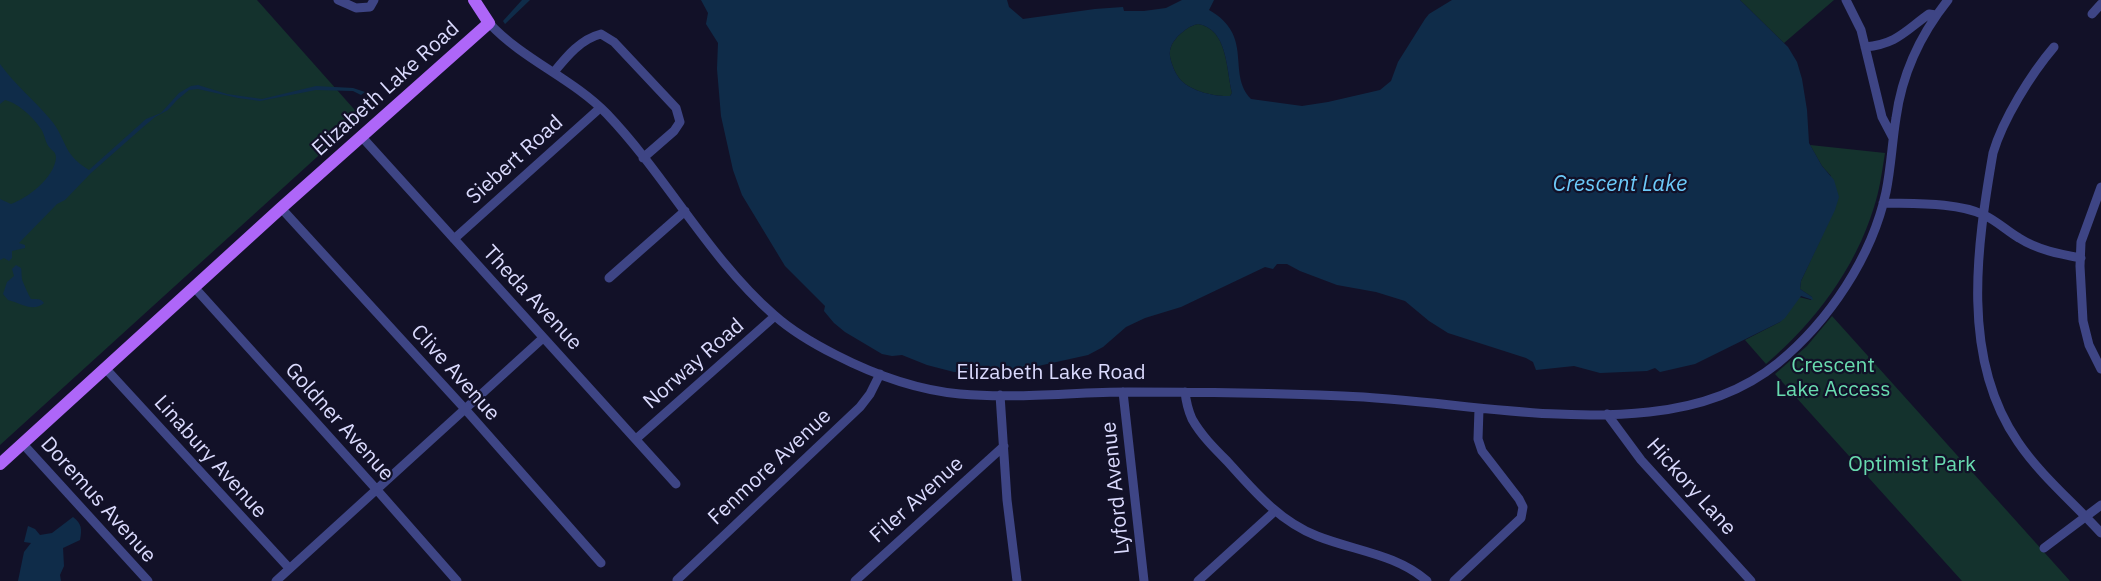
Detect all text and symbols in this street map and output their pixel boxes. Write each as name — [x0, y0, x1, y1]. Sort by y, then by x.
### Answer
street label: Elizabeth Lake Road — [307, 16, 465, 162]
street label: Siebert Road — [462, 110, 568, 210]
water label: Crescent Lake — [1553, 172, 1687, 198]
street label: Theda Avenue — [477, 240, 587, 356]
street label: Norway Road — [638, 313, 750, 415]
street label: Clive Avenue — [405, 320, 505, 426]
park label: Crescent Lake Access — [1775, 353, 1891, 403]
street label: Goldner Avenue — [279, 358, 399, 486]
street label: Elizabeth Lake Road — [956, 360, 1146, 386]
street label: Linabury Avenue — [148, 390, 272, 524]
street label: Fenmore Avenue — [703, 404, 837, 530]
street label: Lyford Avenue — [1096, 420, 1136, 556]
street label: Doremus Avenue — [35, 432, 161, 568]
street label: Hickory Lane — [1641, 433, 1741, 541]
street label: Filer Avenue — [865, 451, 969, 549]
park label: Optimist Park — [1848, 452, 1976, 478]

